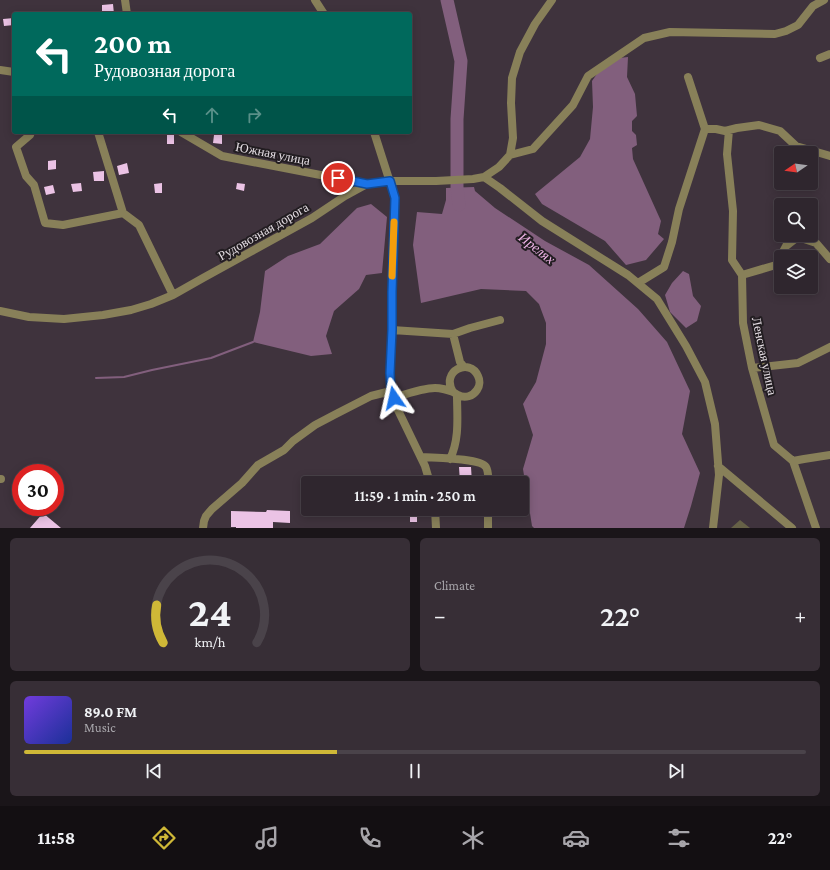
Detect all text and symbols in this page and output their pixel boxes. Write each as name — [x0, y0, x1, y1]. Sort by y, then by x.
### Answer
icon: left — [28, 28, 80, 80]
text: 200 m — [94, 28, 171, 59]
text: Рудовозная дорога — [94, 61, 235, 81]
icon: left — [159, 104, 181, 126]
icon: ahead — [201, 104, 223, 126]
icon: right — [243, 104, 265, 126]
street label: Южная улица — [234, 139, 312, 168]
north arrow — [774, 146, 818, 190]
map controls — [774, 146, 818, 294]
pin — [321, 161, 355, 195]
icon: arrive — [327, 167, 349, 189]
button: search — [774, 198, 818, 242]
street label: Рудовозная дорога — [215, 199, 311, 263]
water label: Ирелях — [515, 228, 559, 268]
button: layers — [774, 250, 818, 294]
street label: Ленская улица — [749, 316, 780, 397]
position arrow — [373, 377, 415, 419]
speed limit sign: 30 — [12, 464, 64, 516]
text: 11:59 · 1 min · 250 m — [354, 488, 476, 504]
text: Climate — [434, 578, 475, 593]
text: 24 — [188, 588, 232, 634]
text: 22° — [600, 599, 640, 632]
text: − — [434, 603, 446, 628]
text: + — [794, 603, 806, 628]
text: km/h — [195, 633, 226, 649]
text: 89.0 FM — [84, 704, 137, 720]
text: Music — [84, 720, 116, 735]
icon: previous — [143, 760, 165, 782]
icon: pause — [404, 760, 426, 782]
icon: next — [665, 760, 687, 782]
icon: directions — [150, 824, 178, 852]
icon: music — [253, 824, 281, 852]
icon: phone — [356, 824, 384, 852]
icon: climate — [459, 824, 487, 852]
icon: car — [562, 824, 590, 852]
icon: filters — [665, 824, 693, 852]
text: 11:58 — [37, 828, 75, 848]
text: 22° — [768, 828, 792, 848]

